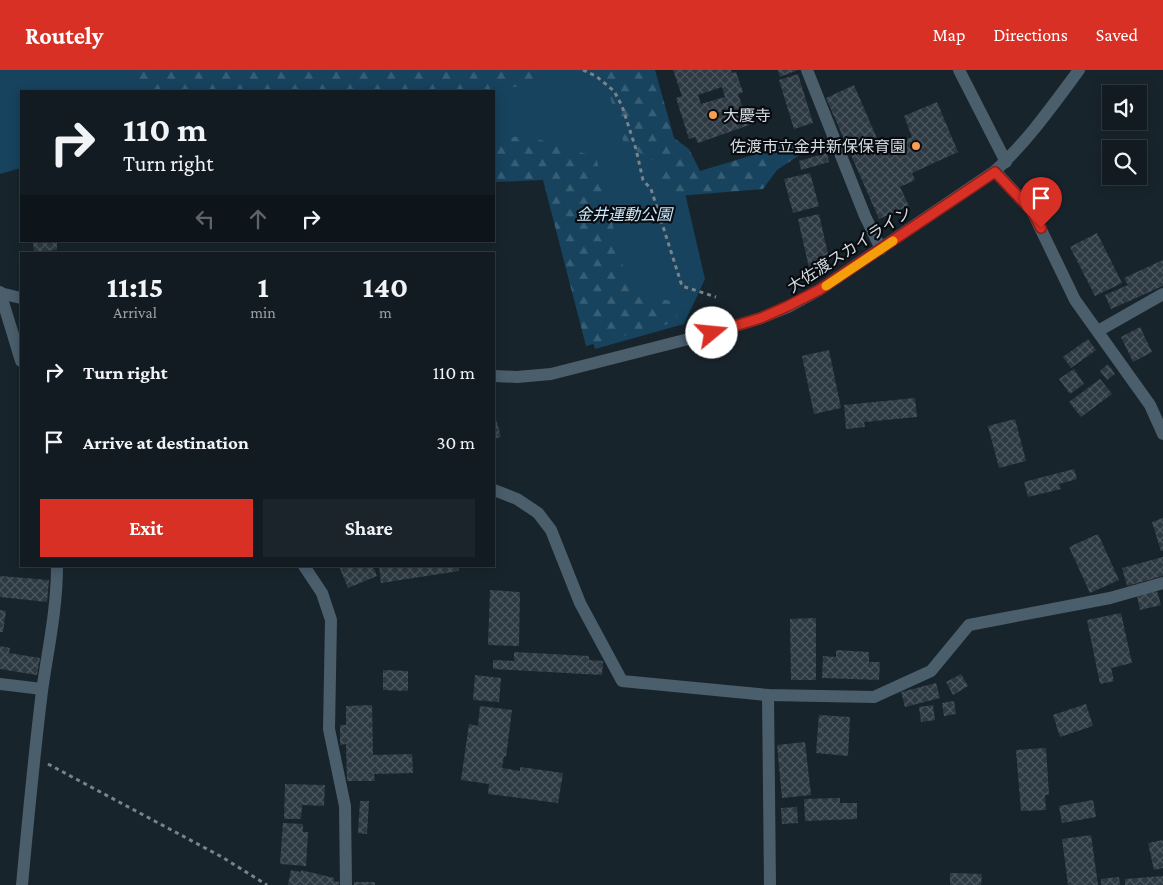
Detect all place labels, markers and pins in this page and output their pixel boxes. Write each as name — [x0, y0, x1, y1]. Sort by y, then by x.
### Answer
place label: 大慶寺 — [723, 107, 771, 124]
marker: 大慶寺 — [707, 109, 719, 121]
place label: 佐渡市立金井新保保育園 — [730, 138, 906, 155]
marker: 佐渡市立金井新保保育園 — [910, 140, 922, 152]
pin — [1020, 177, 1062, 228]

